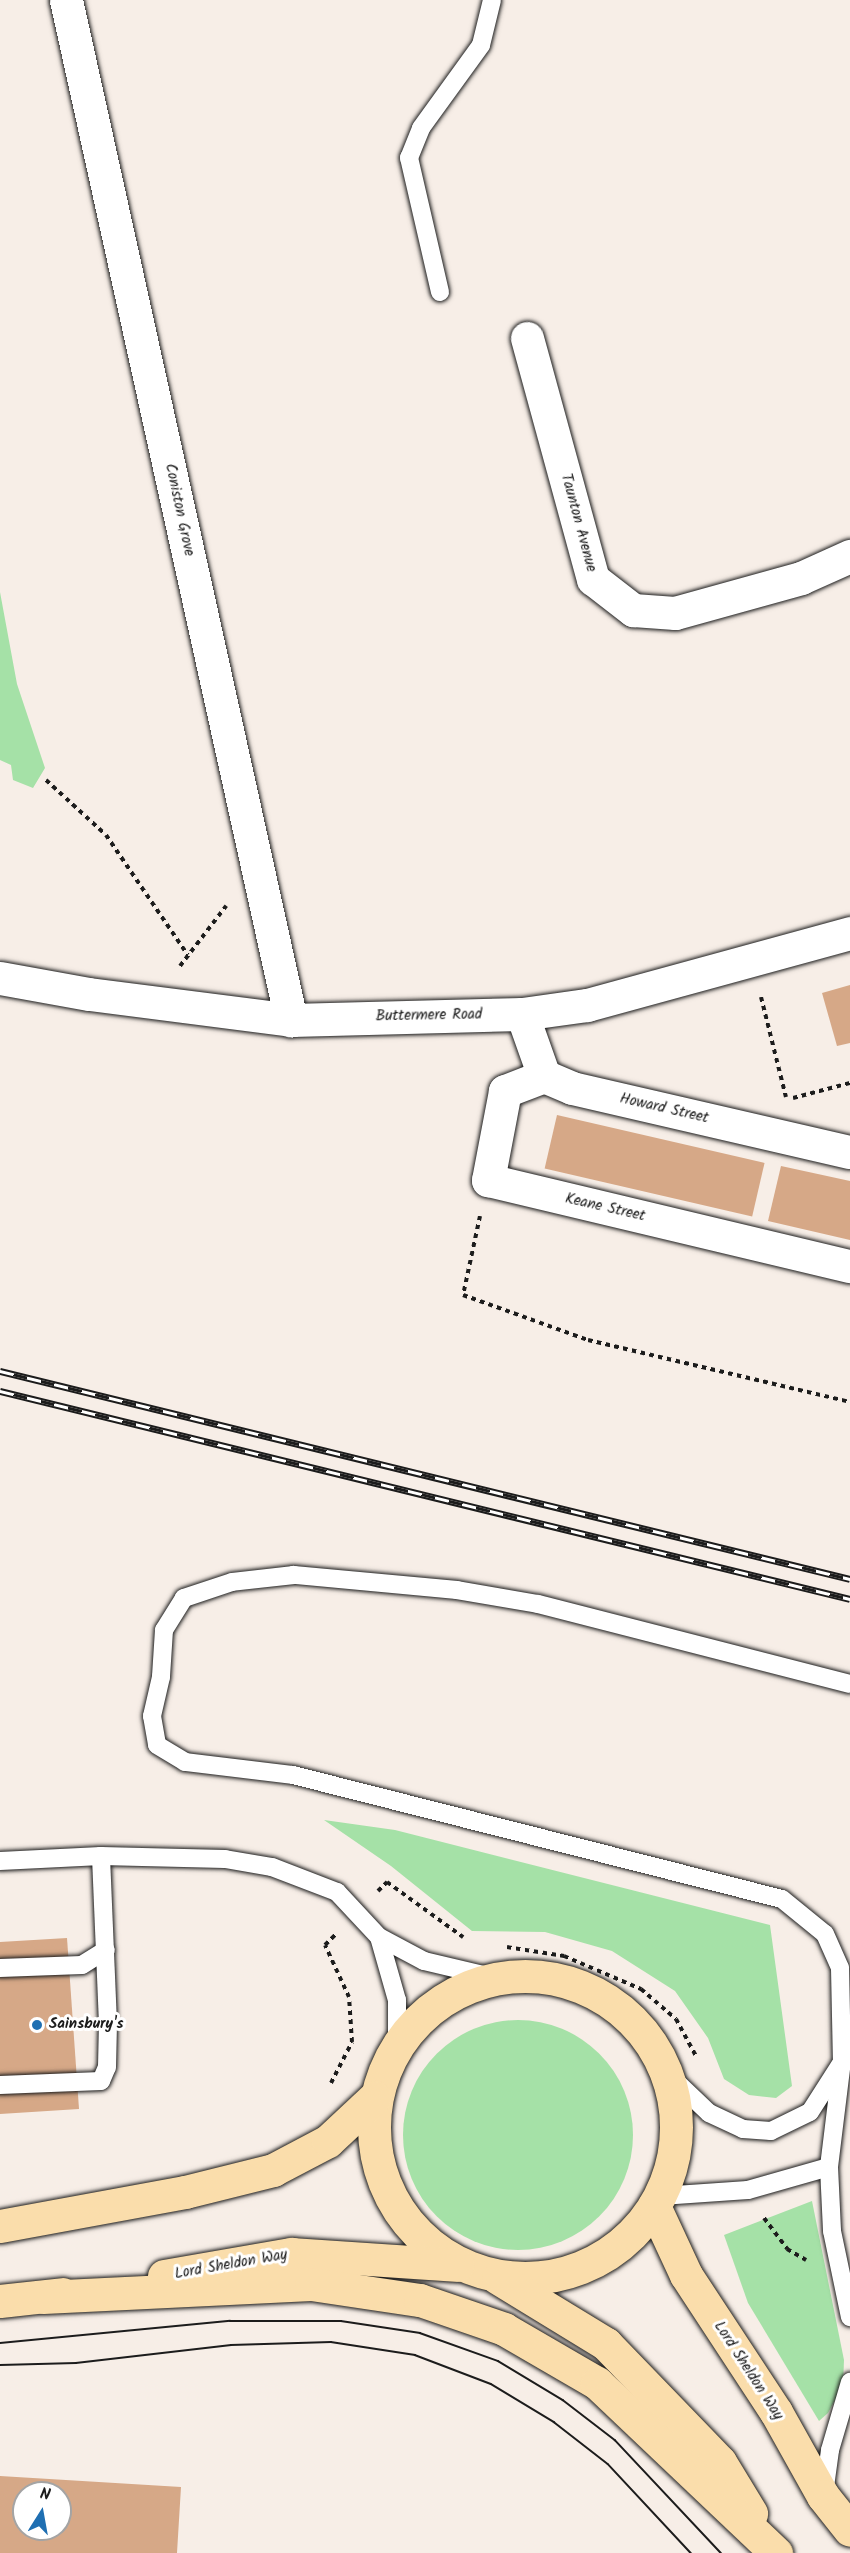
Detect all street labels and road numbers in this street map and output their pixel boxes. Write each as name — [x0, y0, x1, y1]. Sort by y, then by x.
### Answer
street label: Coniston Grove — [160, 462, 198, 558]
street label: Taunton Avenue — [556, 472, 600, 574]
street label: Buttermere Road — [376, 1006, 482, 1026]
street label: Howard Street — [618, 1090, 710, 1128]
street label: Keane Street — [563, 1190, 647, 1226]
street label: Lord Sheldon Way — [173, 2246, 289, 2284]
street label: Lord Sheldon Way — [709, 2318, 787, 2424]

